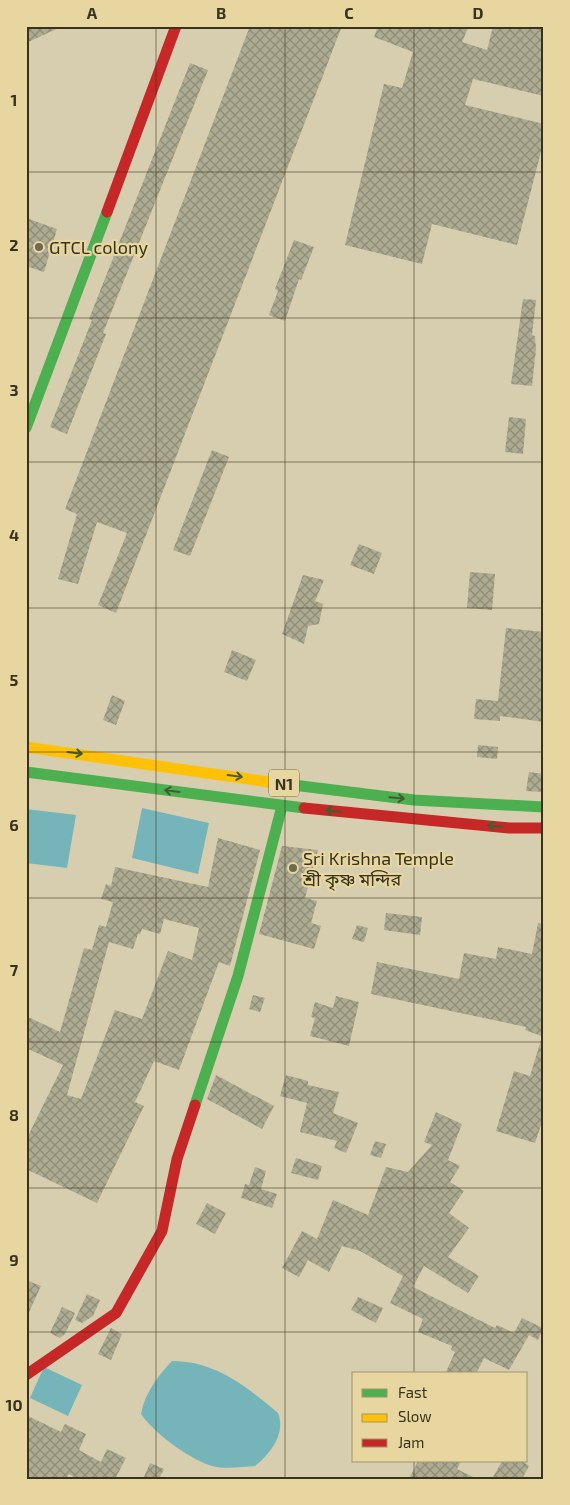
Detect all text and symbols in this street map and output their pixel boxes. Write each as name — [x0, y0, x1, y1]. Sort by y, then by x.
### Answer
text: A — [87, 3, 98, 22]
text: B — [216, 3, 226, 22]
text: C — [344, 3, 354, 22]
text: D — [473, 3, 484, 22]
text: 1 — [11, 90, 17, 109]
text: 2 — [9, 235, 19, 254]
place label: GTCL colony — [49, 236, 148, 258]
marker: GTCL colony — [33, 241, 45, 253]
text: 3 — [9, 380, 19, 399]
text: 4 — [9, 525, 19, 544]
text: 5 — [10, 670, 19, 689]
one-way arrow — [66, 748, 82, 758]
road number: N1 — [269, 770, 299, 796]
one-way arrow — [227, 771, 243, 781]
one-way arrow — [164, 786, 180, 796]
one-way arrow — [388, 793, 404, 802]
one-way arrow — [326, 806, 342, 816]
text: 6 — [9, 815, 19, 834]
one-way arrow — [487, 822, 503, 831]
place label: Sri Krishna Temple শ্রী কৃষ্ণ মন্দির — [302, 847, 454, 891]
marker: Sri Krishna Temple শ্রী কৃষ্ণ মন্দির — [287, 862, 299, 874]
text: 7 — [10, 960, 19, 979]
text: 8 — [9, 1105, 19, 1124]
text: 9 — [9, 1250, 19, 1269]
legend — [352, 1372, 528, 1462]
text: Fast — [398, 1383, 428, 1401]
text: 10 — [5, 1395, 23, 1414]
text: Slow — [398, 1407, 432, 1425]
text: Jam — [398, 1433, 424, 1451]

